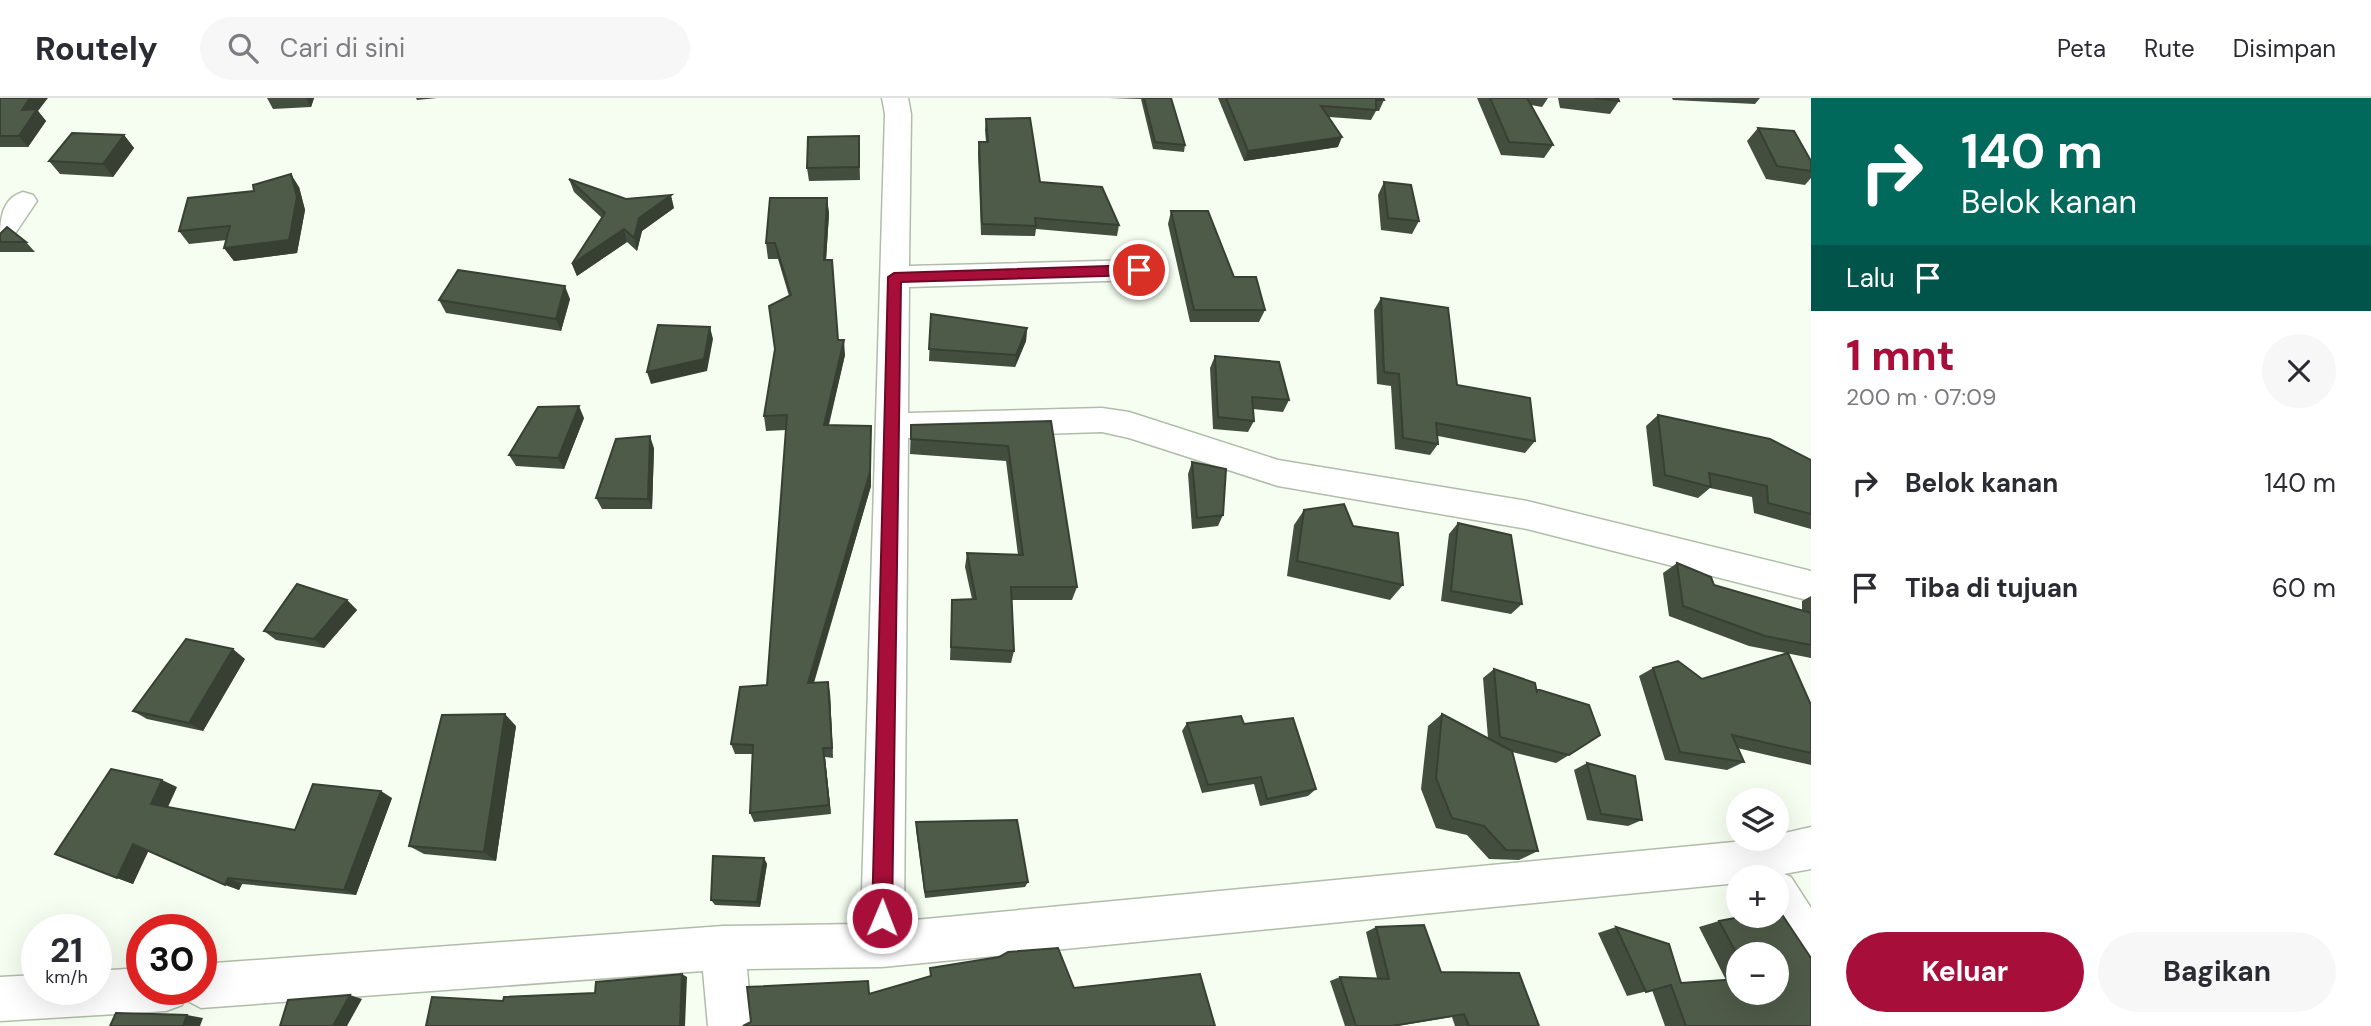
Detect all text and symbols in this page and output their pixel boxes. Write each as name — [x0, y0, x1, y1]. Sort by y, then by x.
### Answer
search box — [200, 17, 690, 80]
text: Routely — [35, 27, 158, 70]
icon: search — [224, 29, 262, 67]
text: Cari di sini — [280, 31, 405, 65]
text: Peta — [2057, 33, 2106, 64]
text: Rute — [2144, 33, 2195, 64]
text: Disimpan — [2233, 33, 2336, 64]
text: 140 m — [1961, 119, 2103, 183]
icon: right — [1846, 126, 1937, 217]
text: Belok kanan — [1961, 181, 2137, 223]
pin — [1109, 240, 1169, 300]
icon: arrive — [1120, 251, 1158, 289]
icon: arrive — [1909, 259, 1947, 297]
text: Lalu — [1846, 261, 1895, 295]
text: 1 mnt — [1846, 328, 1955, 383]
button: close — [2262, 334, 2336, 408]
text: 200 m · 07:09 — [1846, 382, 1996, 412]
icon: right — [1846, 464, 1884, 502]
text: Belok kanan — [1905, 466, 2058, 500]
text: 140 m — [2264, 466, 2336, 500]
icon: arrive — [1846, 569, 1884, 607]
text: Tiba di tujuan — [1905, 571, 2078, 605]
text: 60 m — [2272, 571, 2336, 605]
map controls — [1726, 788, 1789, 1005]
button: layers — [1726, 788, 1789, 851]
button: + — [1726, 865, 1789, 928]
position arrow — [845, 881, 919, 955]
speed limit sign: 30 — [126, 914, 217, 1005]
text: 21 — [50, 927, 83, 973]
button: Keluar — [1846, 932, 2084, 1012]
button: Bagikan — [2098, 932, 2336, 1012]
button: − — [1726, 942, 1789, 1005]
text: km/h — [45, 965, 88, 989]

